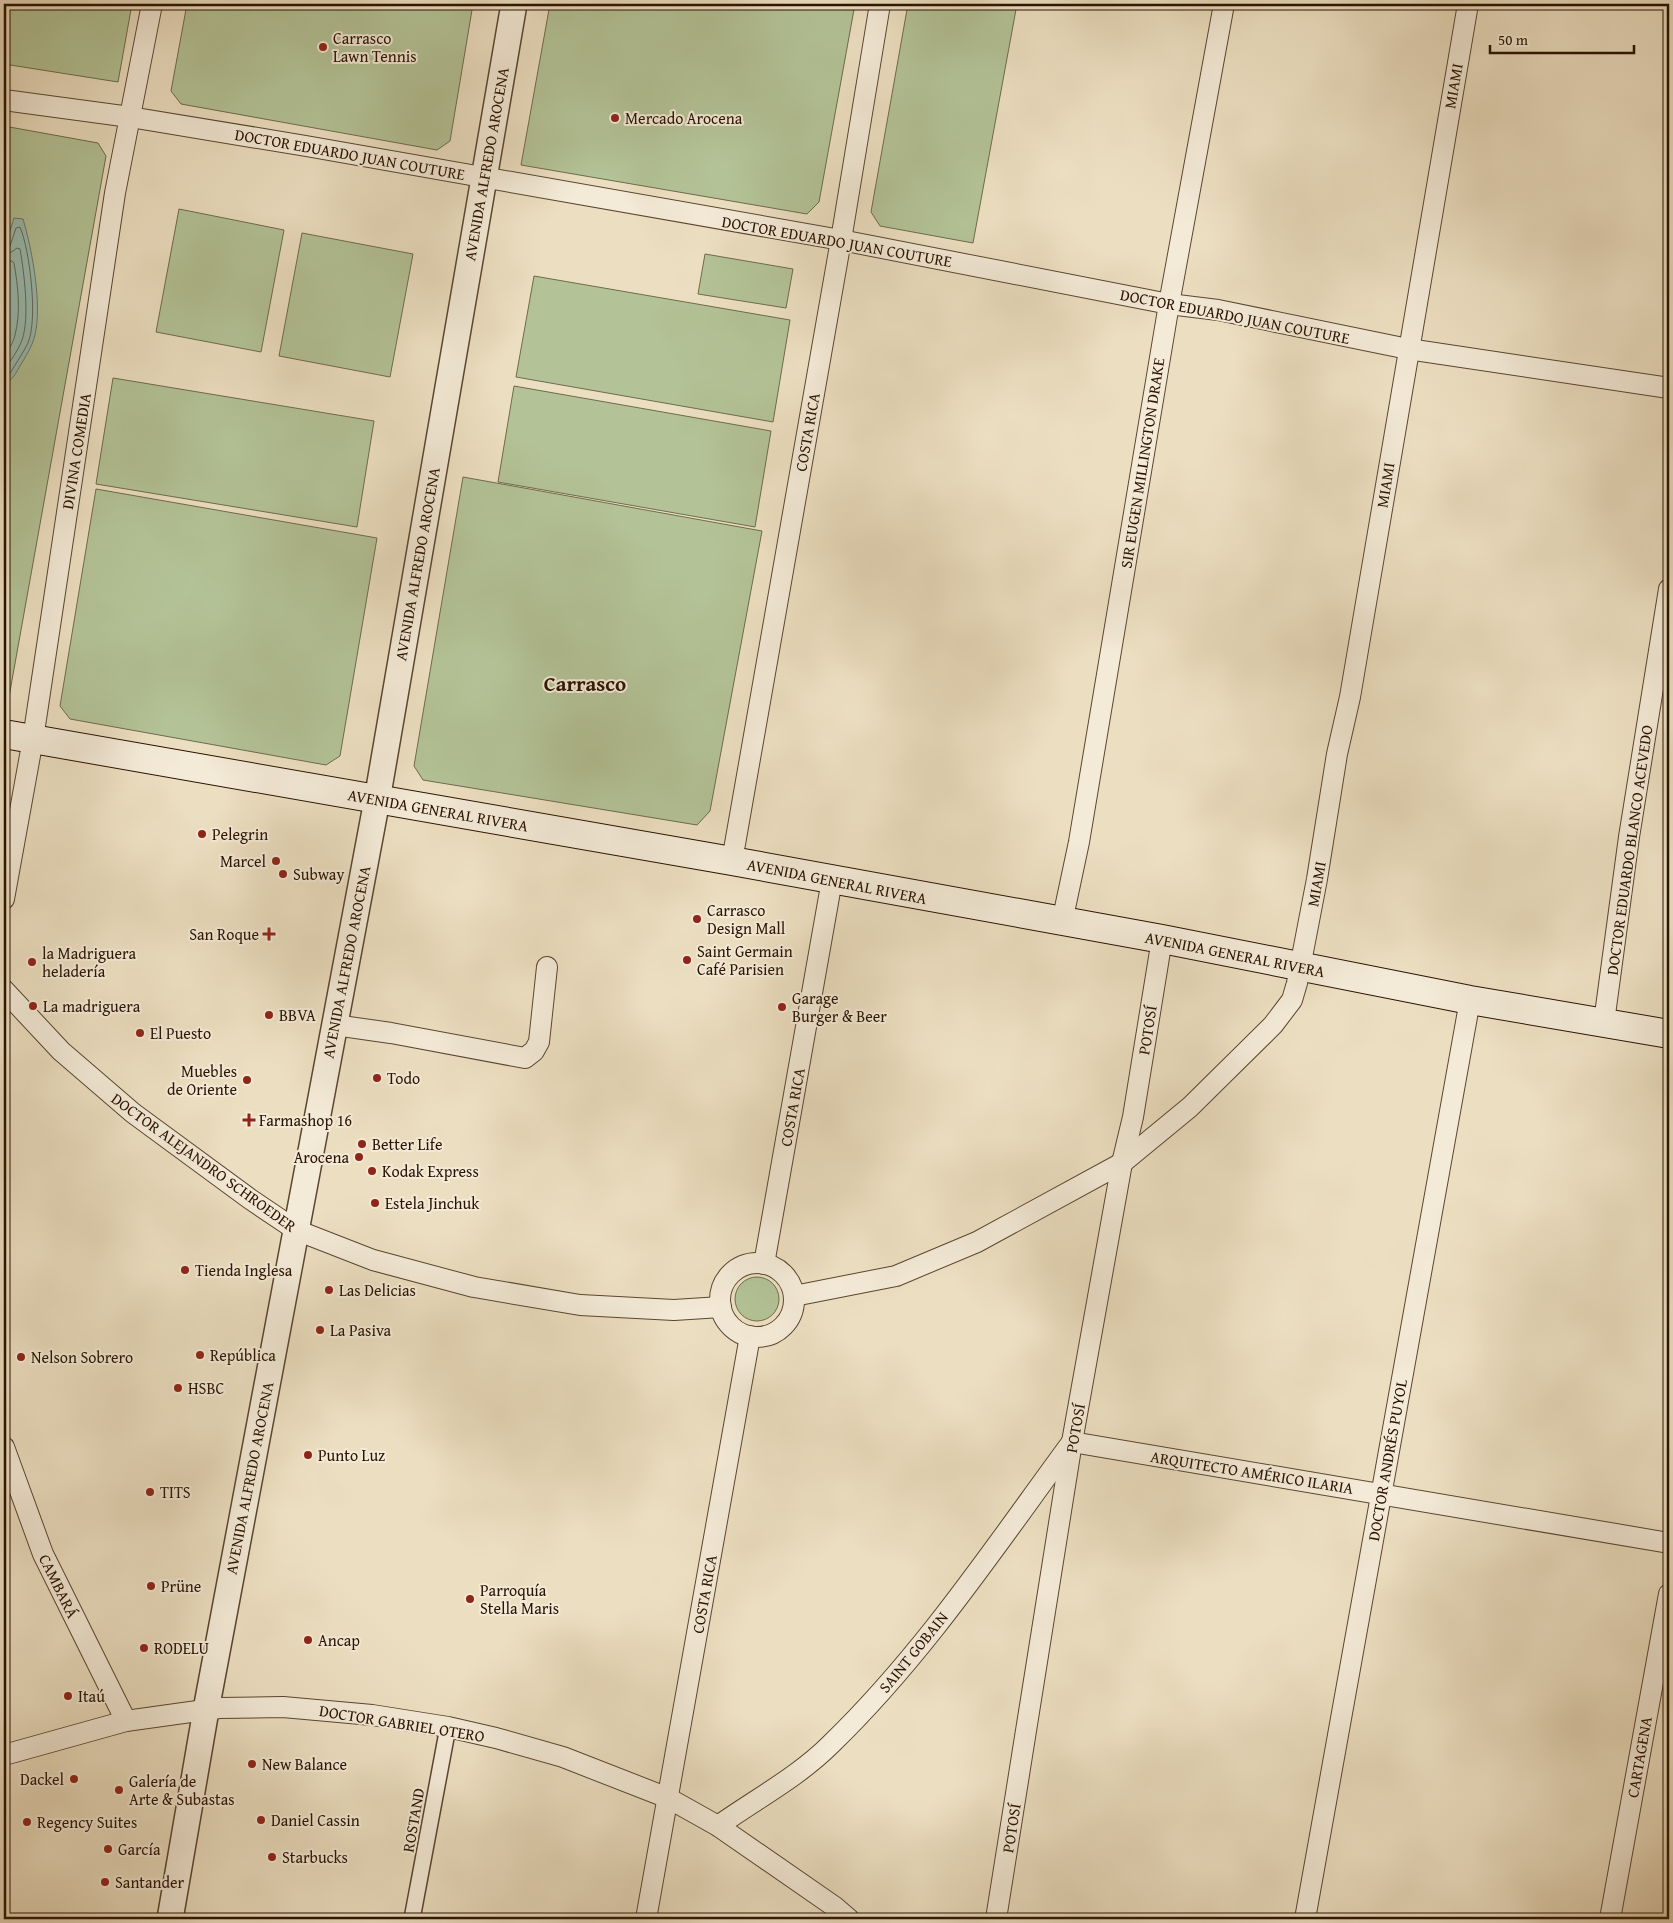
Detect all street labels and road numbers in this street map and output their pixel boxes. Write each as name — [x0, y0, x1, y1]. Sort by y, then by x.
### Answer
street label: MIAMI — [1437, 61, 1469, 111]
street label: AVENIDA ALFREDO AROCENA — [457, 65, 515, 263]
street label: DOCTOR EDUARDO JUAN COUTURE — [233, 122, 467, 186]
street label: DOCTOR EDUARDO JUAN COUTURE — [720, 209, 954, 273]
street label: DOCTOR EDUARDO JUAN COUTURE — [1118, 282, 1352, 350]
street label: SIR EUGEN MILLINGTON DRAKE — [1113, 356, 1171, 570]
street label: COSTA RICA — [788, 390, 826, 473]
street label: DIVINA COMEDIA — [55, 391, 97, 511]
street label: MIAMI — [1370, 460, 1400, 509]
street label: AVENIDA ALFREDO AROCENA — [388, 465, 446, 663]
street label: DOCTOR EDUARDO BLANCO ACEVEDO — [1600, 723, 1658, 977]
street label: AVENIDA GENERAL RIVERA — [346, 782, 530, 838]
street label: AVENIDA GENERAL RIVERA — [745, 852, 929, 910]
street label: MIAMI — [1300, 859, 1332, 909]
street label: AVENIDA ALFREDO AROCENA — [316, 863, 377, 1061]
street label: AVENIDA GENERAL RIVERA — [1143, 925, 1327, 983]
street label: POTOSÍ — [1131, 1002, 1163, 1056]
street label: COSTA RICA — [773, 1065, 811, 1148]
street label: DOCTOR ALEJANDRO SCHROEDER — [106, 1087, 302, 1238]
street label: DOCTOR ANDRÉS PUYOL — [1361, 1377, 1413, 1543]
street label: AVENIDA ALFREDO AROCENA — [219, 1379, 280, 1577]
street label: POTOSÍ — [1059, 1400, 1091, 1455]
street label: ARQUITECTO AMÉRICO ILARIA — [1149, 1444, 1356, 1500]
street label: CAMBARÁ — [33, 1550, 85, 1622]
street label: COSTA RICA — [685, 1552, 723, 1635]
street label: SAINT GOBAIN — [873, 1606, 954, 1698]
street label: DOCTOR GABRIEL OTERO — [318, 1698, 487, 1748]
street label: CARTAGENA — [1620, 1714, 1658, 1799]
street label: ROSTAND — [396, 1786, 430, 1854]
street label: POTOSÍ — [995, 1800, 1027, 1854]

